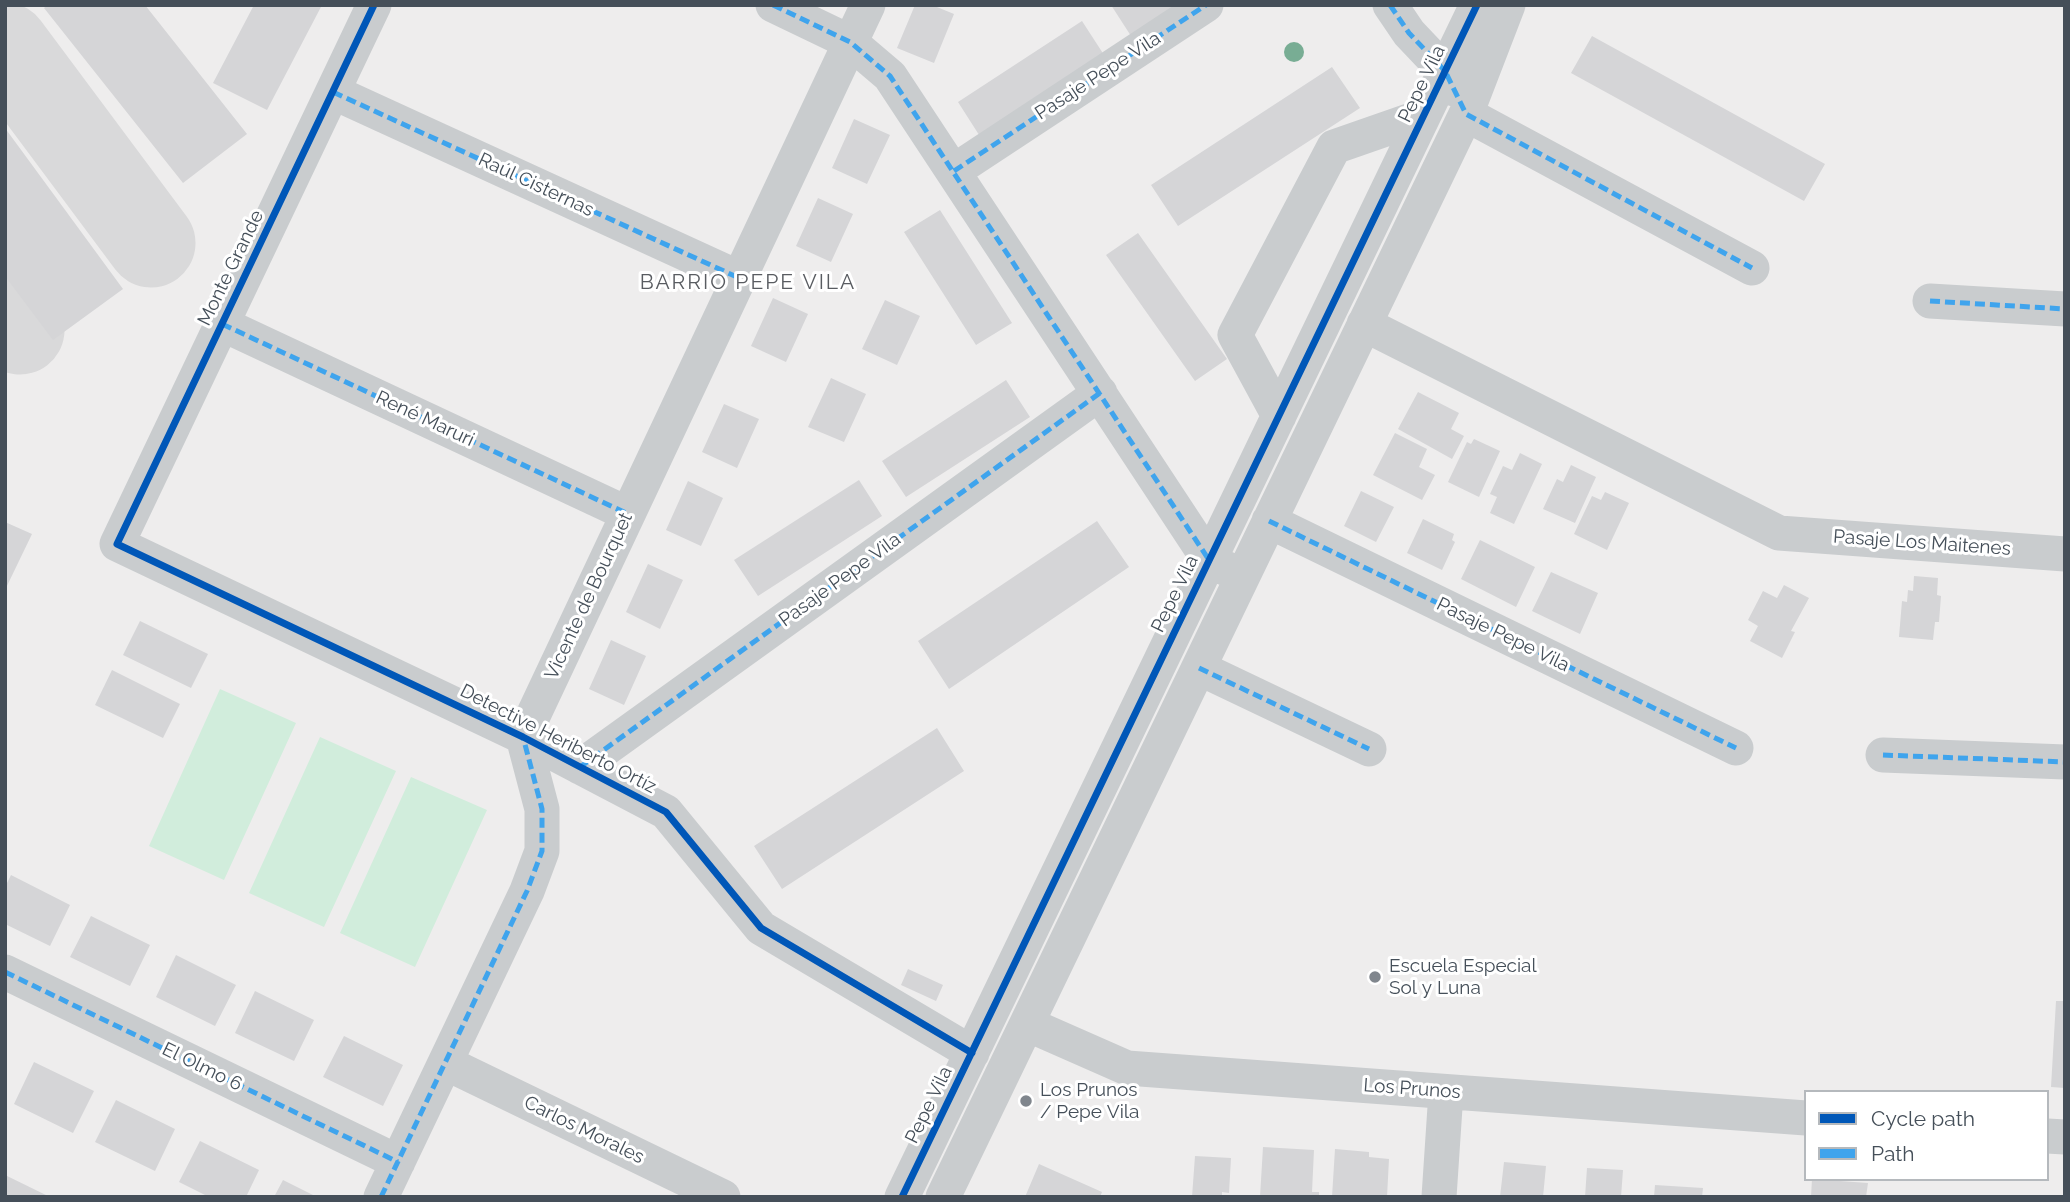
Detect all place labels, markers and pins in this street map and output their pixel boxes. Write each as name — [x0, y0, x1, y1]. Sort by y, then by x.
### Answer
place label: Escuela Especial Sol y Luna — [1389, 955, 1537, 999]
marker: Escuela Especial Sol y Luna — [1367, 969, 1383, 985]
place label: Los Prunos / Pepe Vila — [1040, 1079, 1139, 1123]
marker: Los Prunos / Pepe Vila — [1018, 1093, 1034, 1109]

